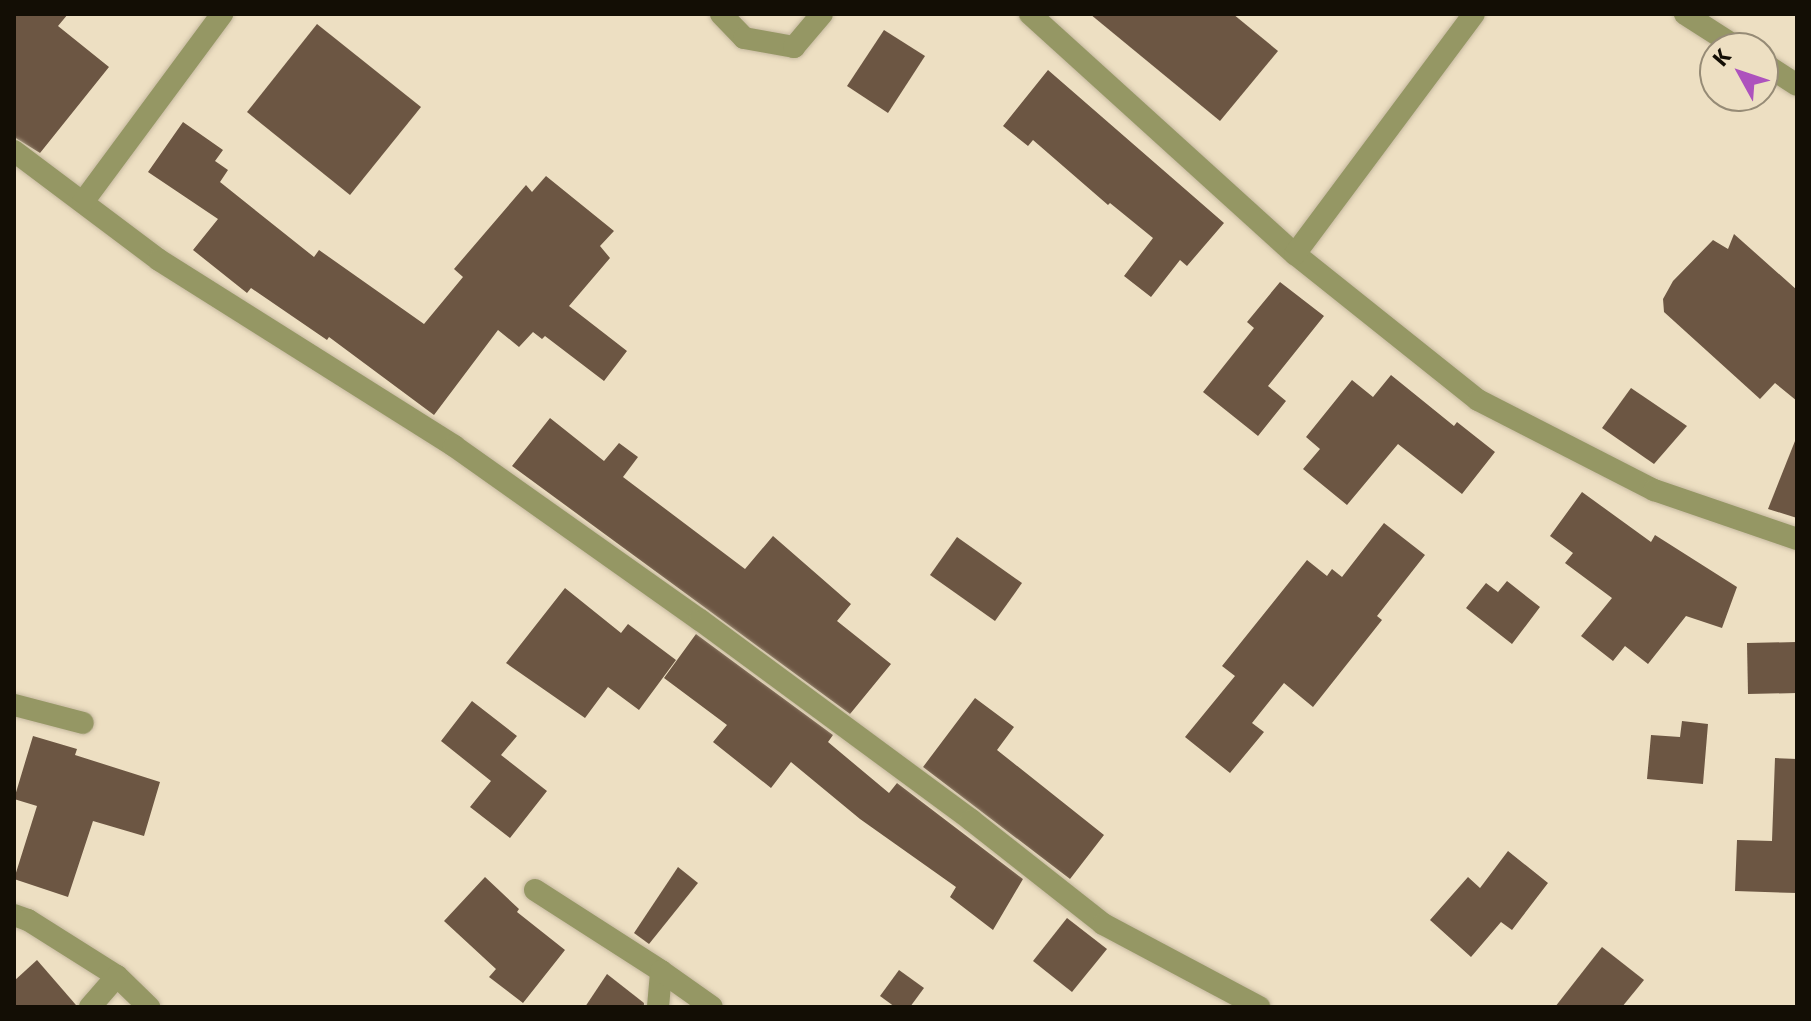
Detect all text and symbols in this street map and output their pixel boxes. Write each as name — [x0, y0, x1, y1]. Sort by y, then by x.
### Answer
north arrow — [1699, 32, 1779, 112]
text: K — [1707, 44, 1737, 72]

